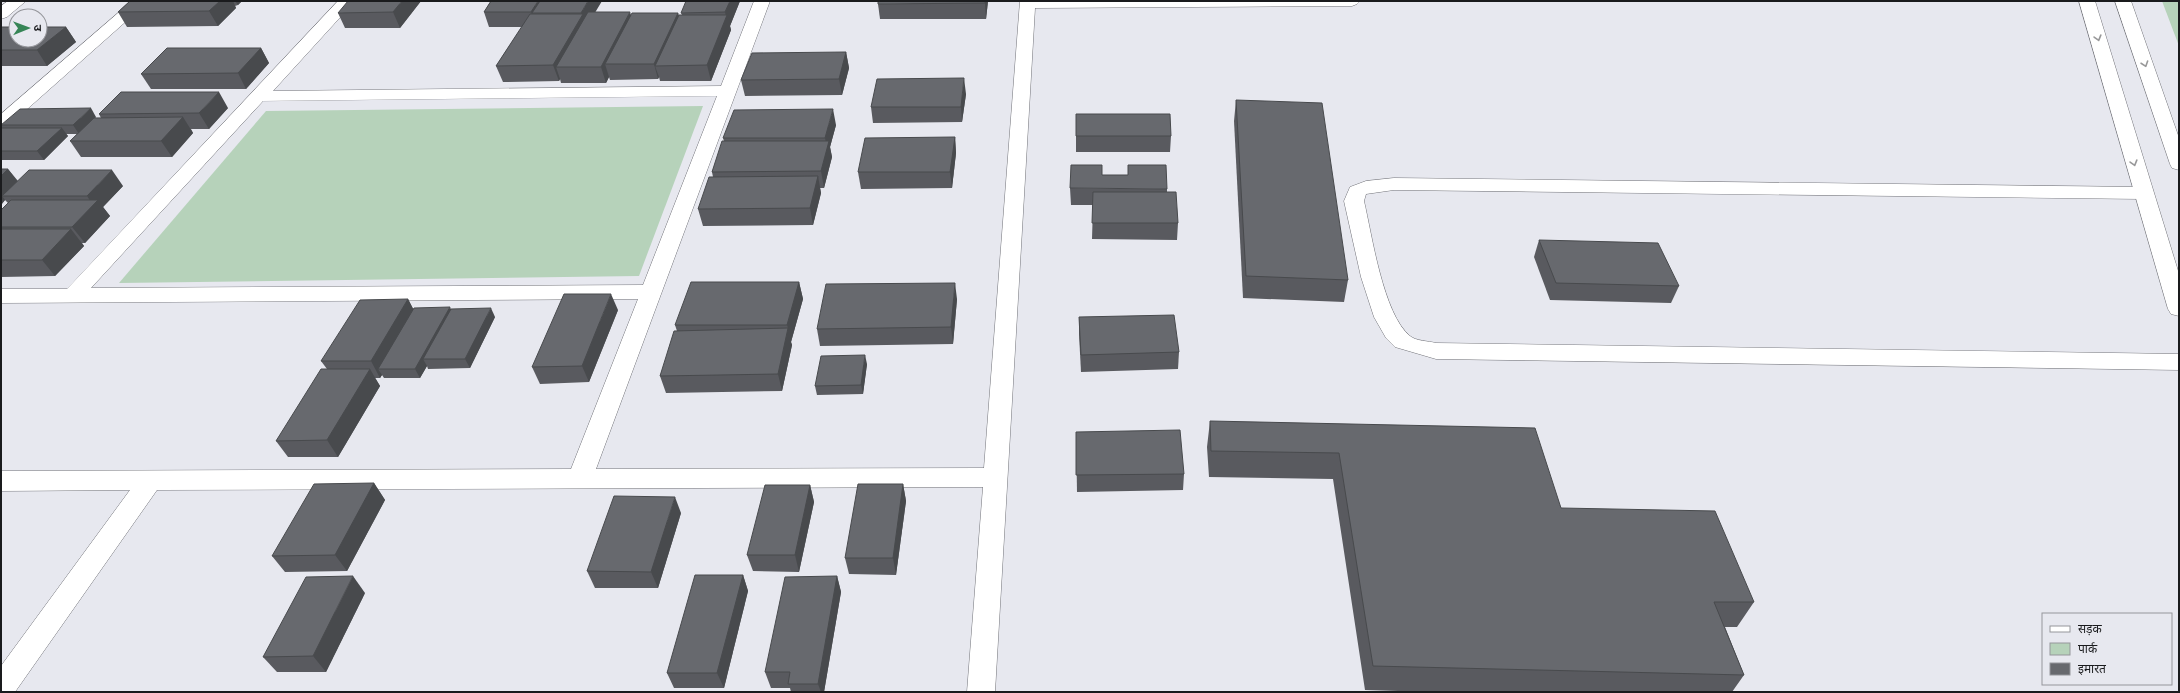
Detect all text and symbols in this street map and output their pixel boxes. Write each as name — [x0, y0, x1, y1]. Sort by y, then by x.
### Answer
north arrow — [8, 8, 48, 48]
text: उ — [31, 25, 44, 32]
one-way arrow — [2093, 35, 2102, 42]
one-way arrow — [2140, 61, 2149, 68]
one-way arrow — [2129, 160, 2138, 167]
legend — [2042, 613, 2172, 685]
text: सड़क — [2078, 622, 2103, 636]
text: पार्क — [2078, 642, 2098, 656]
text: इमारत — [2078, 662, 2107, 676]

